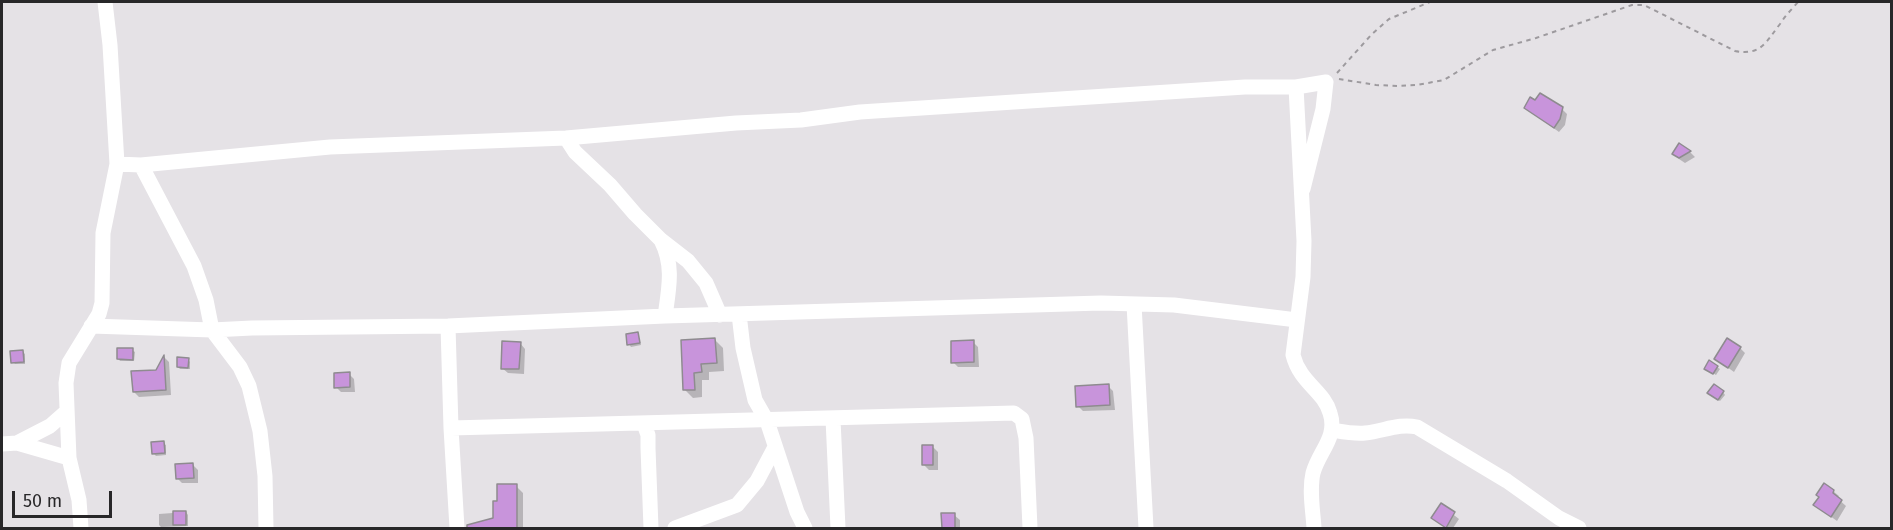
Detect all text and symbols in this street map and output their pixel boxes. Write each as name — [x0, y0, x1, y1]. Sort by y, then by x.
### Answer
scale bar — [15, 479, 116, 517]
text: 50 m — [23, 490, 62, 512]

